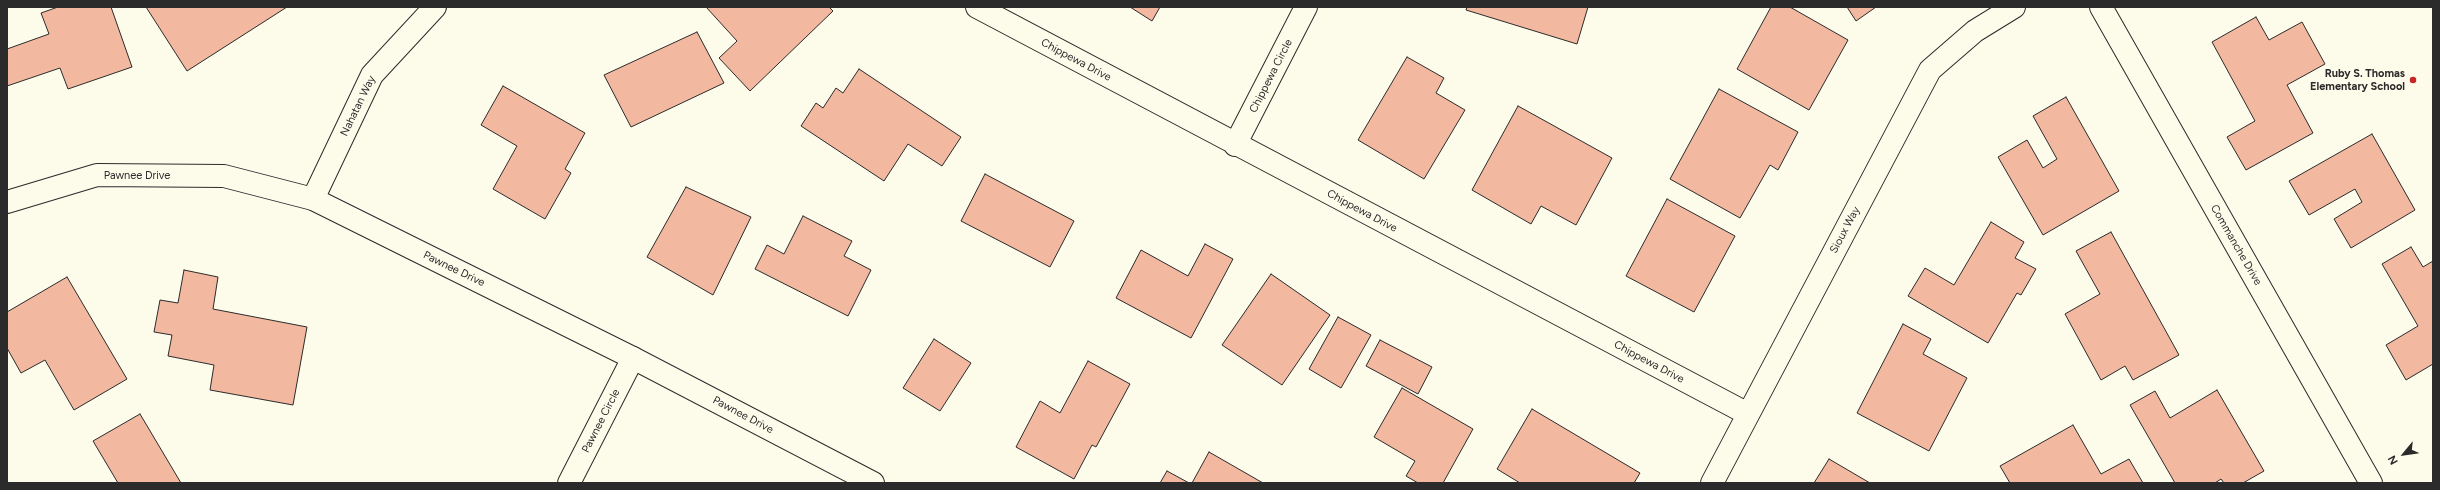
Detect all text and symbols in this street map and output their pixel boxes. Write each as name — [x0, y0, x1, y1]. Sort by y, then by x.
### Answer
street label: Chippewa Drive — [1039, 36, 1113, 84]
street label: Chippewa Circle — [1247, 37, 1295, 115]
place label: Ruby S. Thomas Elementary School — [2310, 67, 2405, 93]
street label: Nahatan Way — [338, 73, 378, 139]
marker: Ruby S. Thomas Elementary School — [2408, 75, 2418, 85]
street label: Pawnee Drive — [104, 169, 170, 183]
street label: Chippewa Drive — [1325, 187, 1399, 235]
street label: Commanche Drive — [2208, 202, 2264, 288]
street label: Sioux Way — [1827, 204, 1863, 256]
street label: Pawnee Drive — [421, 248, 487, 290]
street label: Chippewa Drive — [1612, 338, 1686, 386]
street label: Pawnee Circle — [579, 387, 623, 455]
street label: Pawnee Drive — [710, 394, 776, 436]
north arrow — [2384, 434, 2424, 474]
text: N — [2385, 453, 2401, 467]

